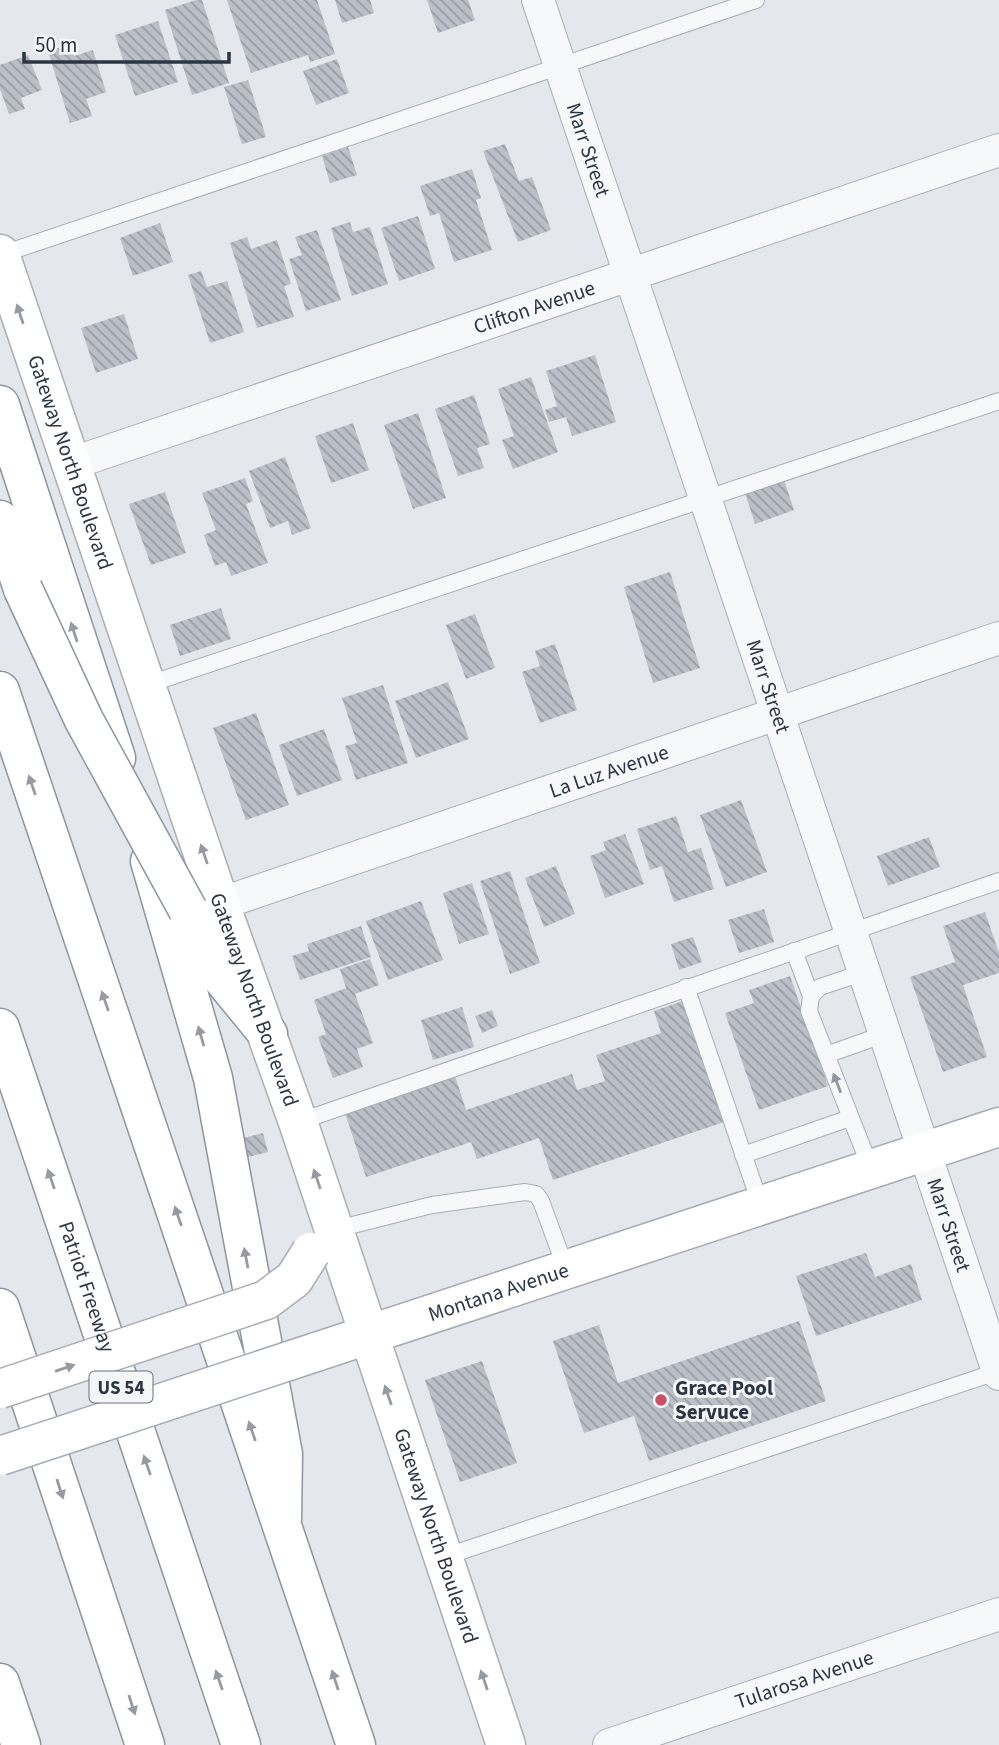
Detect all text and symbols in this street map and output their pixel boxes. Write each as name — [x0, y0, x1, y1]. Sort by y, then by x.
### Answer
scale bar — [24, 21, 229, 65]
text: 50 m — [35, 30, 77, 60]
street label: Marr Street — [559, 99, 618, 201]
street label: Clifton Avenue — [469, 273, 599, 342]
one-way arrow — [14, 304, 25, 325]
street label: Gateway North Boulevard — [20, 351, 121, 574]
one-way arrow — [69, 621, 79, 642]
street label: Marr Street — [739, 635, 798, 737]
street label: La Luz Avenue — [545, 737, 673, 805]
one-way arrow — [26, 775, 37, 796]
one-way arrow — [198, 844, 209, 865]
street label: Gateway North Boulevard — [202, 889, 306, 1111]
one-way arrow — [99, 990, 110, 1011]
one-way arrow — [195, 1024, 206, 1046]
one-way arrow — [831, 1072, 842, 1093]
one-way arrow — [311, 1168, 322, 1189]
one-way arrow — [45, 1169, 56, 1190]
street label: Marr Street — [919, 1174, 979, 1276]
one-way arrow — [173, 1206, 183, 1227]
street label: Patriot Freeway — [51, 1217, 123, 1356]
one-way arrow — [241, 1247, 252, 1269]
street label: Montana Avenue — [424, 1255, 573, 1329]
one-way arrow — [54, 1362, 75, 1372]
road number: US 54 — [90, 1372, 152, 1402]
place label: Grace Pool Servuce — [675, 1373, 773, 1427]
one-way arrow — [382, 1385, 393, 1406]
marker: Grace Pool Servuce — [653, 1392, 669, 1408]
one-way arrow — [246, 1421, 257, 1442]
street label: Gateway North Boulevard — [386, 1424, 486, 1647]
one-way arrow — [141, 1454, 152, 1475]
one-way arrow — [55, 1479, 66, 1500]
street label: Tularosa Avenue — [731, 1642, 878, 1717]
one-way arrow — [213, 1670, 224, 1691]
one-way arrow — [329, 1670, 339, 1691]
one-way arrow — [478, 1670, 489, 1691]
one-way arrow — [127, 1695, 138, 1716]

